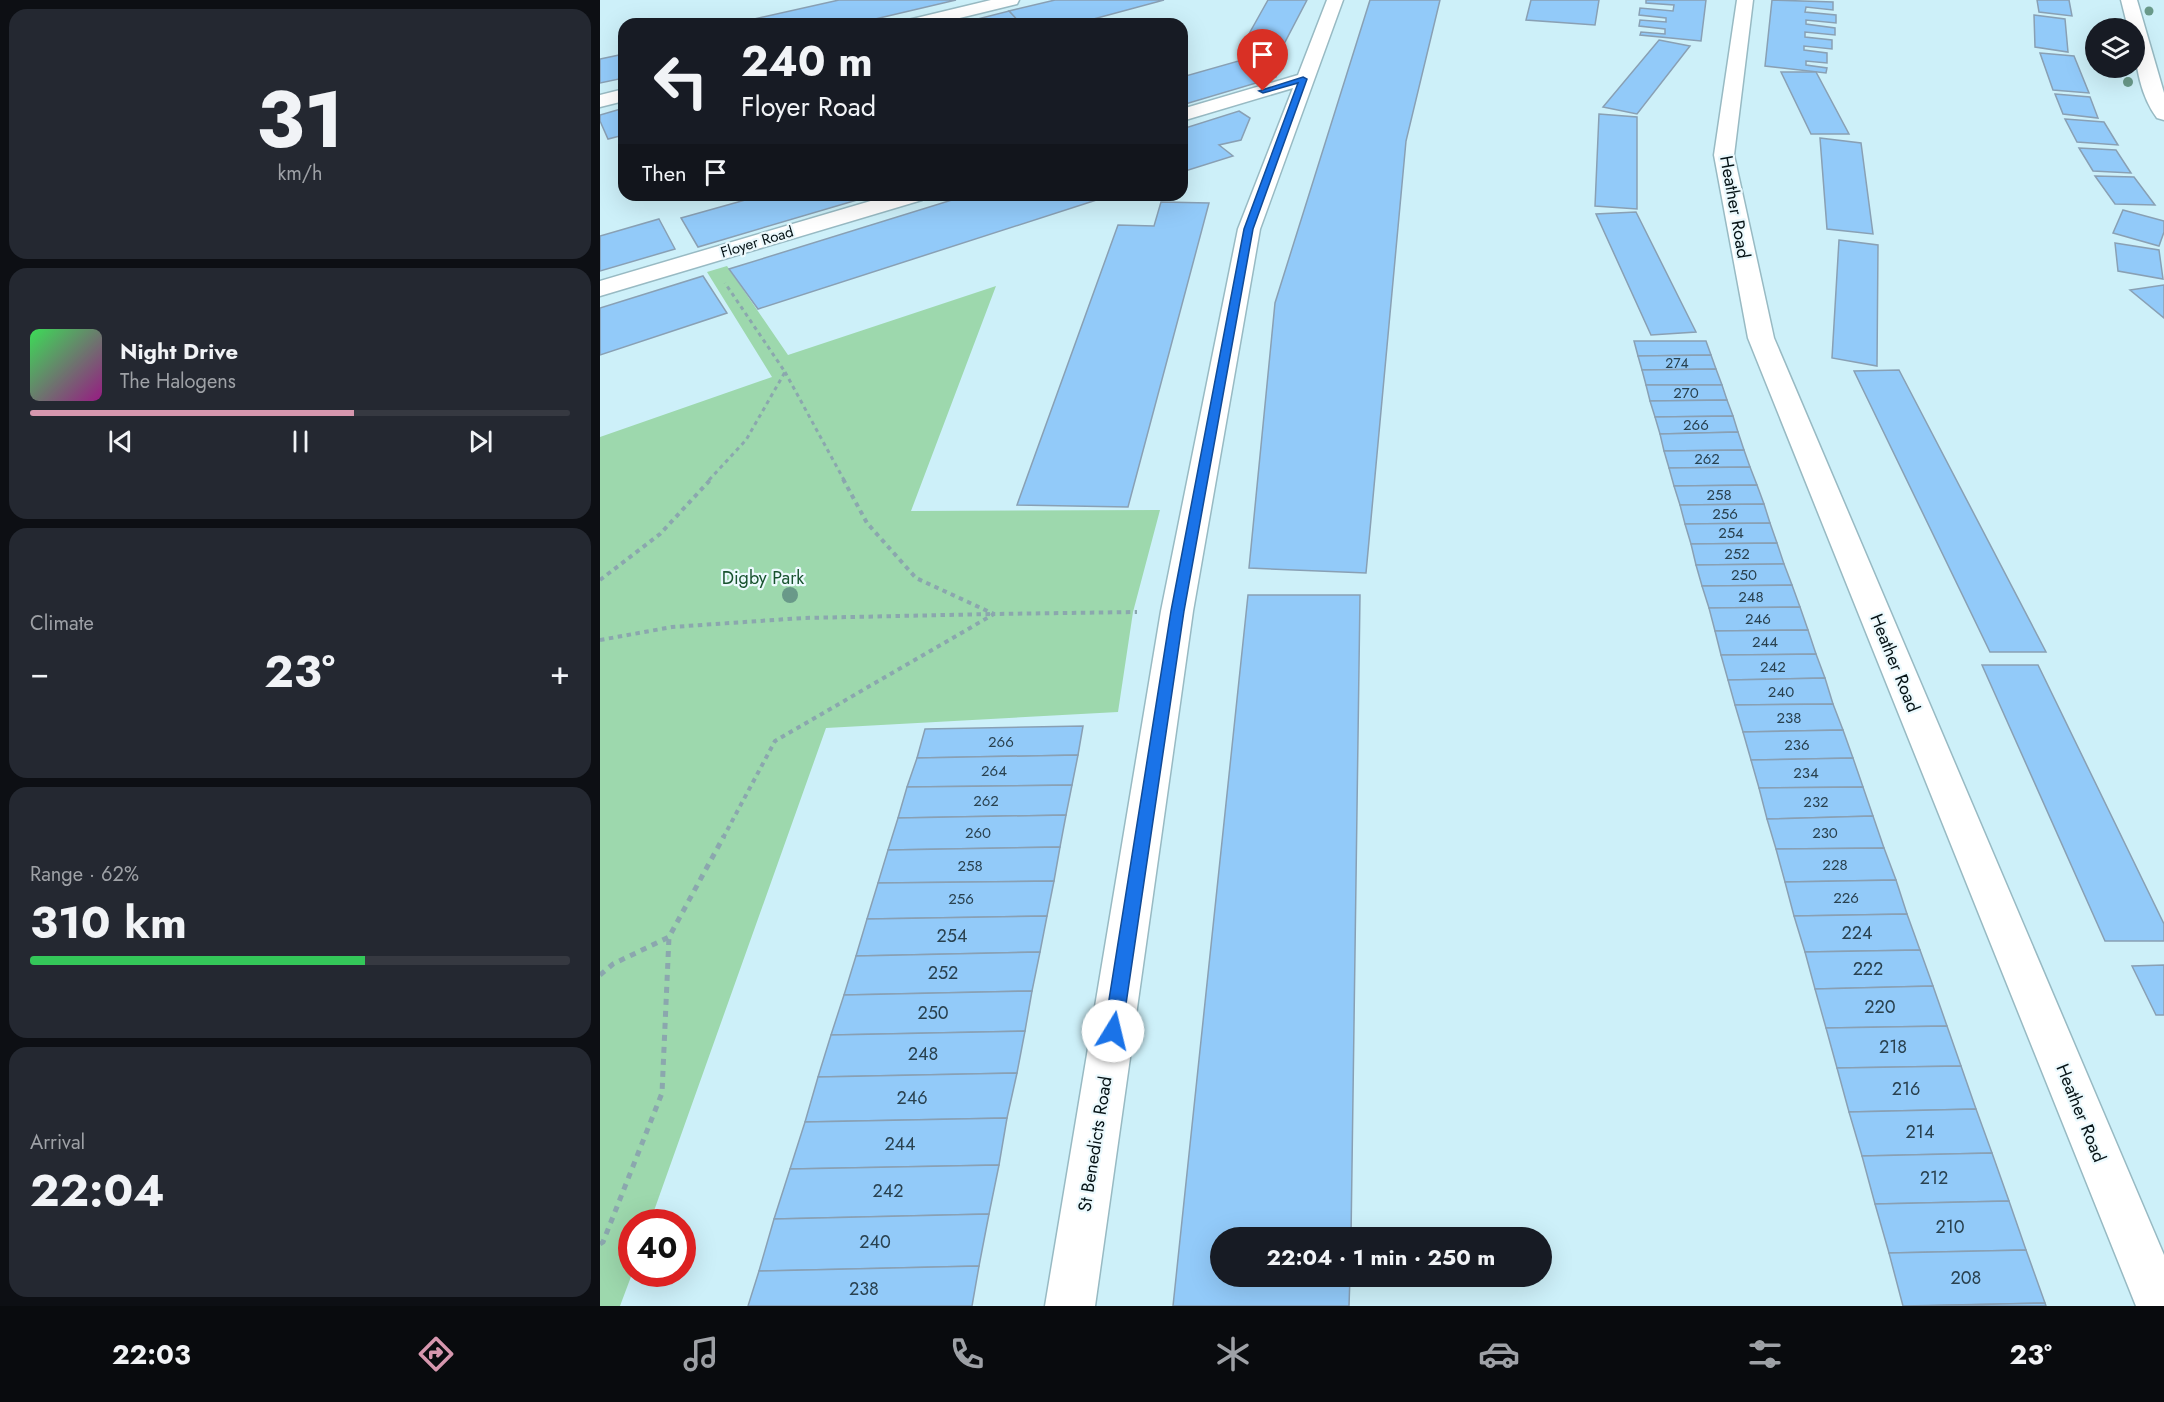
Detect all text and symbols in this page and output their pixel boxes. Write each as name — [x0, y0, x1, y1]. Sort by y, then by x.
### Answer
map controls — [2085, 18, 2145, 78]
button: layers — [2085, 18, 2145, 78]
pin — [1237, 29, 1288, 91]
text: 240 m — [741, 31, 873, 92]
icon: arrive — [1246, 38, 1279, 71]
icon: left — [642, 42, 720, 120]
text: 31 — [256, 64, 344, 176]
text: Floyer Road — [741, 87, 876, 126]
street label: Heather Road — [1713, 153, 1757, 261]
icon: arrive — [699, 156, 732, 189]
text: Then — [642, 157, 687, 189]
text: km/h — [277, 159, 323, 188]
street label: Floyer Road — [718, 221, 796, 263]
text: Night Drive — [120, 335, 238, 367]
house number: 274 — [1665, 353, 1689, 373]
text: The Halogens — [120, 367, 236, 396]
house number: 270 — [1673, 382, 1699, 404]
house number: 266 — [1683, 414, 1709, 436]
icon: previous — [104, 425, 137, 458]
icon: pause — [284, 425, 317, 458]
icon: next — [464, 425, 497, 458]
house number: 262 — [1694, 448, 1720, 470]
house number: 258 — [1706, 484, 1732, 506]
house number: 256 — [1712, 503, 1738, 525]
house number: 254 — [1718, 522, 1744, 544]
house number: 252 — [1724, 543, 1750, 565]
house number: 250 — [1731, 564, 1757, 586]
park label: Digby Park — [722, 565, 804, 591]
house number: 248 — [1738, 586, 1764, 608]
house number: 246 — [1745, 608, 1771, 630]
text: Climate — [30, 609, 94, 638]
street label: Heather Road — [1863, 610, 1927, 716]
house number: 244 — [1752, 631, 1778, 653]
text: 23° — [264, 639, 335, 704]
text: − — [30, 649, 49, 696]
text: + — [550, 649, 570, 696]
house number: 242 — [1760, 656, 1786, 678]
house number: 240 — [1768, 681, 1794, 703]
house number: 238 — [1777, 707, 1801, 729]
house number: 266 — [988, 731, 1014, 753]
house number: 236 — [1784, 734, 1810, 756]
house number: 264 — [981, 760, 1007, 782]
house number: 234 — [1793, 762, 1819, 784]
house number: 262 — [973, 790, 999, 812]
house number: 232 — [1803, 791, 1829, 813]
house number: 260 — [965, 822, 991, 844]
house number: 230 — [1812, 822, 1838, 844]
house number: 228 — [1822, 854, 1848, 876]
house number: 258 — [957, 855, 983, 877]
text: Range · 62% — [30, 860, 139, 889]
house number: 226 — [1833, 887, 1859, 909]
house number: 256 — [948, 888, 974, 910]
text: 310 km — [30, 890, 187, 955]
house number: 224 — [1842, 920, 1872, 946]
house number: 254 — [937, 923, 967, 949]
house number: 222 — [1853, 956, 1883, 982]
house number: 252 — [928, 960, 958, 986]
house number: 220 — [1864, 994, 1896, 1020]
position arrow — [1081, 999, 1145, 1063]
house number: 250 — [917, 1000, 949, 1026]
house number: 218 — [1879, 1034, 1907, 1060]
house number: 248 — [908, 1041, 938, 1067]
street label: Heather Road — [2049, 1060, 2113, 1166]
street label: St Benedicts Road — [1071, 1074, 1119, 1214]
house number: 216 — [1892, 1076, 1920, 1102]
house number: 246 — [896, 1085, 928, 1111]
house number: 214 — [1906, 1119, 1934, 1145]
text: Arrival — [30, 1128, 85, 1157]
house number: 244 — [884, 1131, 916, 1157]
text: 22:04 — [30, 1158, 165, 1223]
house number: 212 — [1920, 1165, 1948, 1191]
house number: 242 — [873, 1178, 903, 1204]
speed limit sign: 40 — [618, 1209, 696, 1287]
house number: 210 — [1935, 1214, 1965, 1240]
house number: 240 — [859, 1229, 891, 1255]
text: 22:04 · 1 min · 250 m — [1267, 1241, 1495, 1273]
house number: 208 — [1951, 1265, 1981, 1291]
house number: 238 — [849, 1276, 879, 1302]
icon: directions — [415, 1333, 457, 1375]
icon: music — [680, 1333, 722, 1375]
icon: phone — [946, 1333, 988, 1375]
icon: climate — [1212, 1333, 1254, 1375]
icon: car — [1478, 1333, 1520, 1375]
icon: filters — [1744, 1333, 1786, 1375]
text: 22:03 — [112, 1335, 191, 1374]
text: 23° — [2009, 1335, 2052, 1374]

